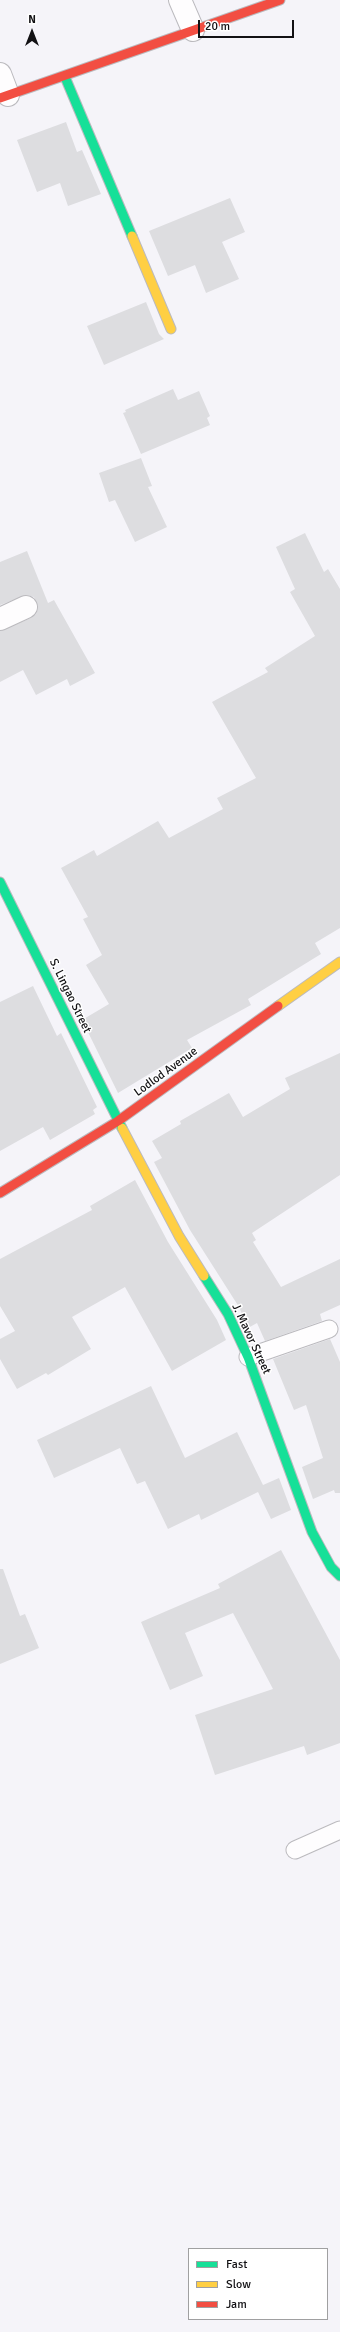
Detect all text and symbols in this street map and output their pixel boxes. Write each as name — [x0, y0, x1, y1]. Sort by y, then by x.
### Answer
north arrow — [12, 12, 52, 52]
scale bar — [200, 12, 296, 38]
text: N — [28, 13, 36, 26]
text: 20 m — [205, 19, 230, 34]
street label: S. Lingao Street — [46, 957, 94, 1035]
street label: Lodlod Avenue — [132, 1044, 200, 1100]
street label: J. Mavor Street — [228, 1301, 274, 1377]
legend — [188, 2248, 328, 2320]
text: Fast — [226, 2257, 247, 2272]
text: Slow — [226, 2277, 251, 2292]
text: Jam — [226, 2297, 247, 2312]

